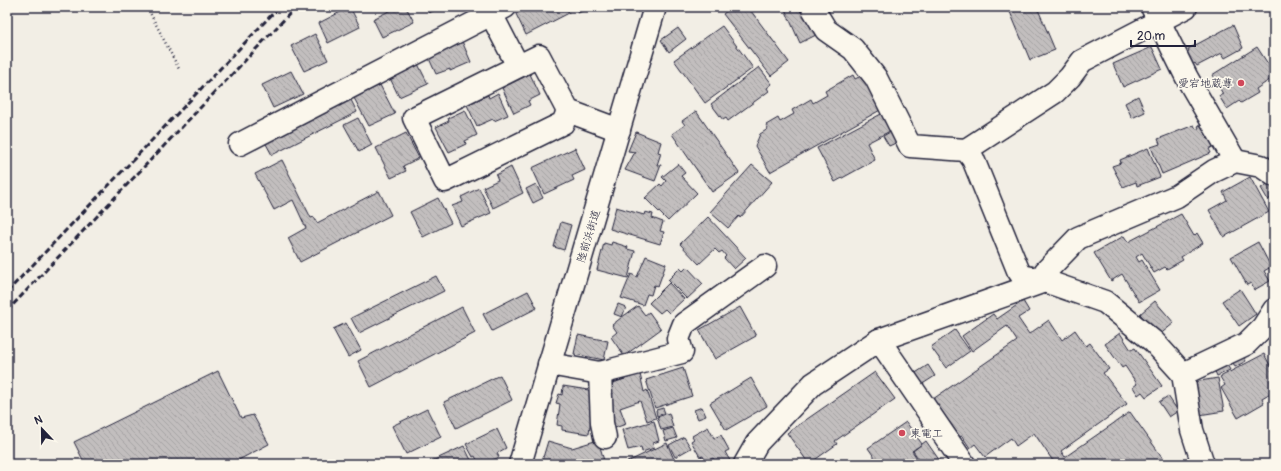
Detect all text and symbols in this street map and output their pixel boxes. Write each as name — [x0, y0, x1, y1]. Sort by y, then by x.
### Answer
scale bar — [1131, 22, 1195, 48]
text: 20 m — [1137, 29, 1166, 44]
place label: 愛宕地蔵尊 — [1178, 77, 1233, 90]
marker: 愛宕地蔵尊 — [1236, 78, 1246, 88]
street label: 陸前浜街道 — [574, 208, 603, 264]
north arrow — [22, 409, 62, 449]
text: N — [33, 413, 45, 428]
place label: 東電工 — [910, 427, 943, 440]
marker: 東電工 — [897, 428, 907, 438]

